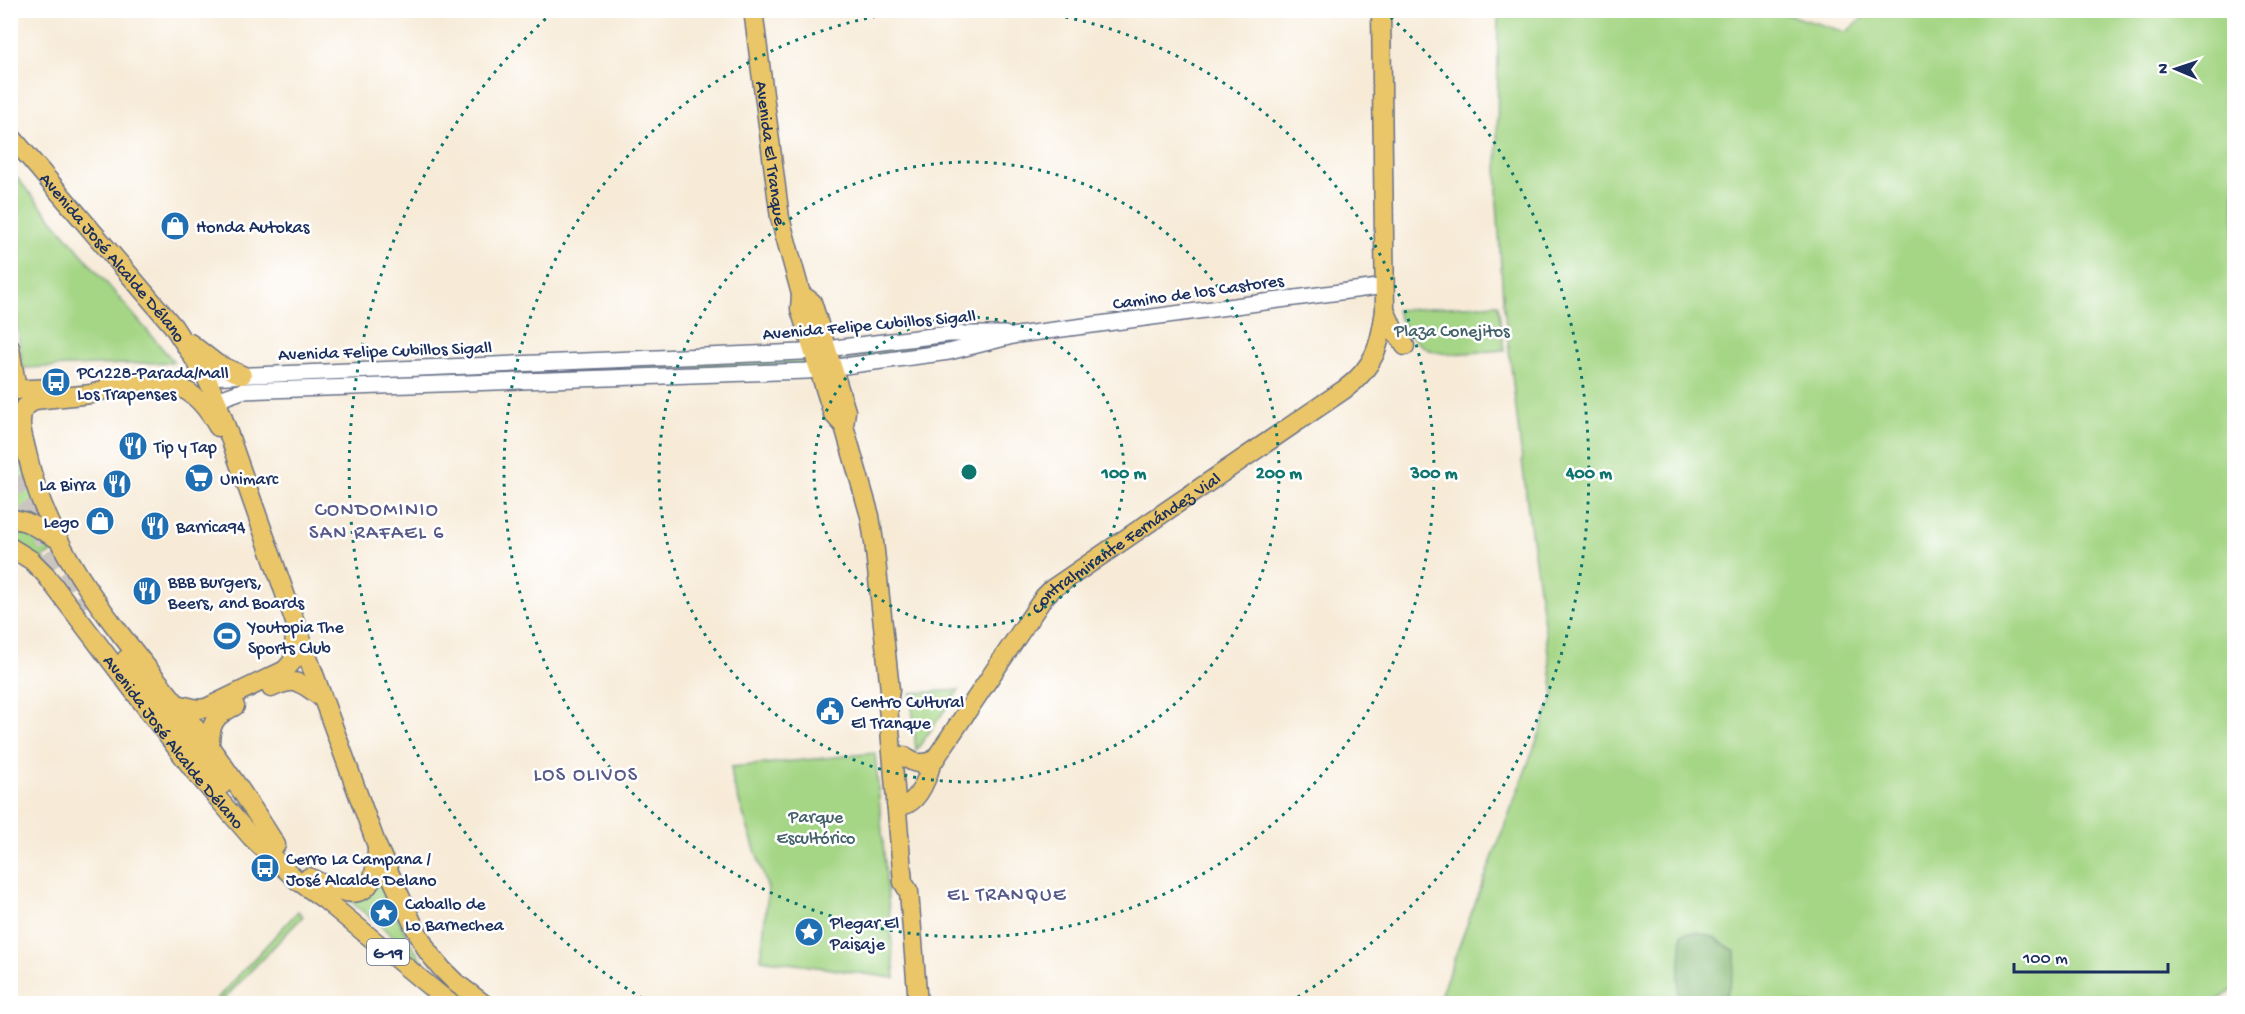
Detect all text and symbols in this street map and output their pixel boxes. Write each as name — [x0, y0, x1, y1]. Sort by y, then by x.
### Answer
north arrow — [2146, 39, 2206, 99]
text: N — [2155, 62, 2174, 74]
street label: Avenida El Tranque — [749, 80, 790, 229]
street label: Avenida José Alcalde Délano — [34, 169, 189, 347]
shop icon: Honda Autokas — [159, 210, 191, 242]
place label: Honda Autokas — [196, 218, 311, 239]
street label: Camino de los Castores — [1112, 271, 1286, 316]
street label: Avenida Felipe Cubillos Sigall — [762, 307, 977, 346]
park label: Plaza Conejitos — [1393, 322, 1511, 343]
street label: Avenida Felipe Cubillos Sigall — [278, 338, 492, 367]
place label: PC1228-Parada/Mall Los Trapenses — [76, 364, 229, 406]
bus stop icon: PC1228-Parada/Mall Los Trapenses — [40, 366, 72, 398]
restaurant icon: Tip y Tap — [117, 430, 149, 462]
place label: Tip y Tap — [153, 438, 217, 459]
supermarket icon: Unimarc — [183, 462, 215, 494]
centre of rings — [959, 462, 979, 482]
text: 100 m — [1101, 464, 1147, 485]
text: 200 m — [1256, 464, 1302, 485]
text: 300 m — [1410, 464, 1458, 485]
text: 400 m — [1565, 464, 1612, 485]
restaurant icon: La Birra — [101, 468, 133, 500]
street label: Contralmirante Fernández Vial — [1028, 469, 1225, 619]
place label: Unimarc — [220, 470, 279, 491]
place label: La Birra — [39, 476, 97, 497]
district label: CONDOMINIO SAN RAFAEL 6 — [309, 500, 445, 546]
shop icon: Lego — [84, 505, 116, 537]
restaurant icon: Barrica94 — [139, 510, 171, 542]
place label: Lego — [44, 513, 79, 534]
place label: Barrica94 — [175, 518, 246, 539]
place label: BBB Burgers, Beers, and Boards — [167, 573, 306, 615]
restaurant icon: BBB Burgers, Beers, and Boards — [131, 575, 163, 607]
place label: Youtopia The Sports Club — [246, 618, 344, 660]
sports icon: Youtopia The Sports Club — [211, 620, 243, 652]
street label: Avenida José Alcalde Délano — [97, 652, 248, 834]
place label: Centro Cultural El Tranque — [851, 693, 964, 735]
public building icon: Centro Cultural El Tranque — [814, 695, 846, 727]
district label: LOS OLIVOS — [534, 765, 639, 788]
park label: Parque Escultórico — [777, 808, 855, 850]
place label: Cerro La Campana / José Alcalde Delano — [286, 850, 437, 892]
bus stop icon: Cerro La Campana / José Alcalde Delano — [249, 852, 281, 884]
district label: EL TRANQUE — [947, 885, 1067, 908]
place label: Caballo de Lo Barnechea — [405, 895, 505, 937]
place icon: Caballo de Lo Barnechea — [368, 897, 400, 929]
place label: Plegar El Paisaje — [829, 914, 899, 956]
place icon: Plegar El Paisaje — [793, 916, 825, 948]
scale bar — [2014, 936, 2168, 974]
road number: G-19 — [367, 939, 409, 965]
text: 100 m — [2022, 949, 2068, 970]

